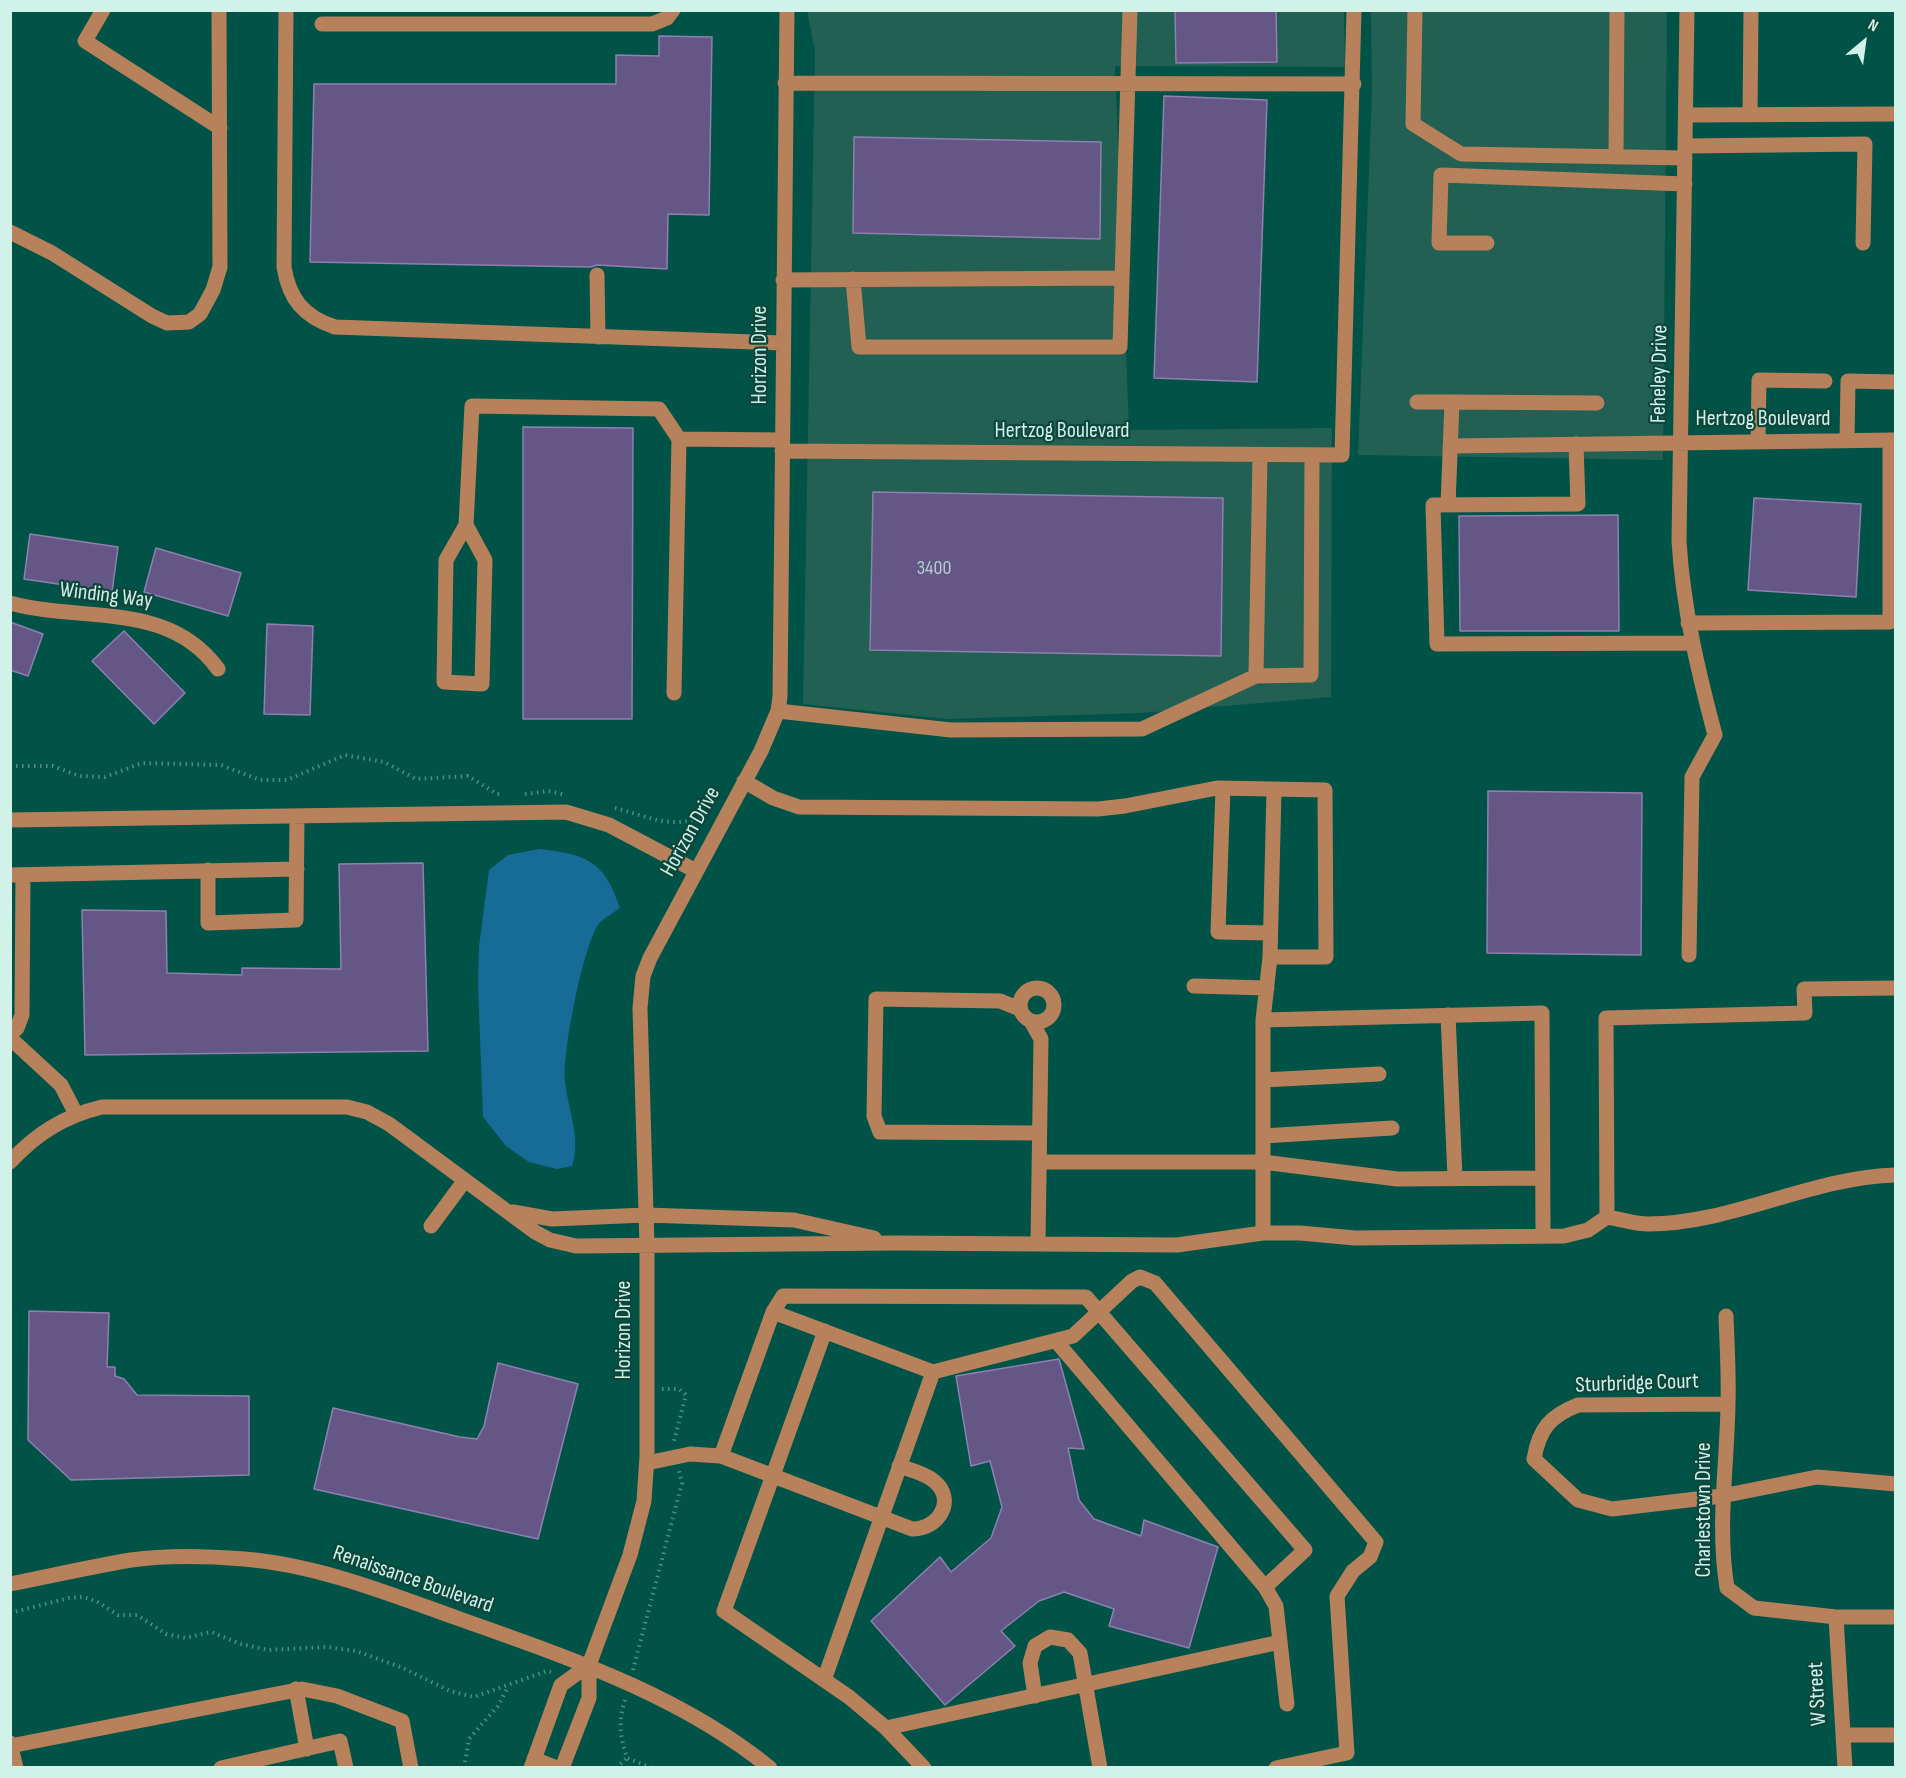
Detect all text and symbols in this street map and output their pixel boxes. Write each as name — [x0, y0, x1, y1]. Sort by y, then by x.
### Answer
north arrow — [1834, 12, 1894, 72]
text: N — [1865, 15, 1881, 36]
street label: Horizon Drive — [747, 306, 773, 404]
street label: Feheley Drive — [1646, 325, 1674, 423]
street label: Hertzog Boulevard — [1695, 406, 1831, 432]
street label: Hertzog Boulevard — [994, 418, 1130, 444]
house number: 3400 — [917, 557, 951, 581]
street label: Winding Way — [58, 577, 154, 615]
street label: Horizon Drive — [656, 782, 726, 882]
street label: Horizon Drive — [611, 1281, 637, 1379]
street label: Sturbridge Court — [1575, 1369, 1699, 1399]
street label: Charlestown Drive — [1691, 1443, 1717, 1577]
street label: Renaissance Boulevard — [329, 1540, 497, 1620]
street label: W Street — [1803, 1661, 1833, 1727]

